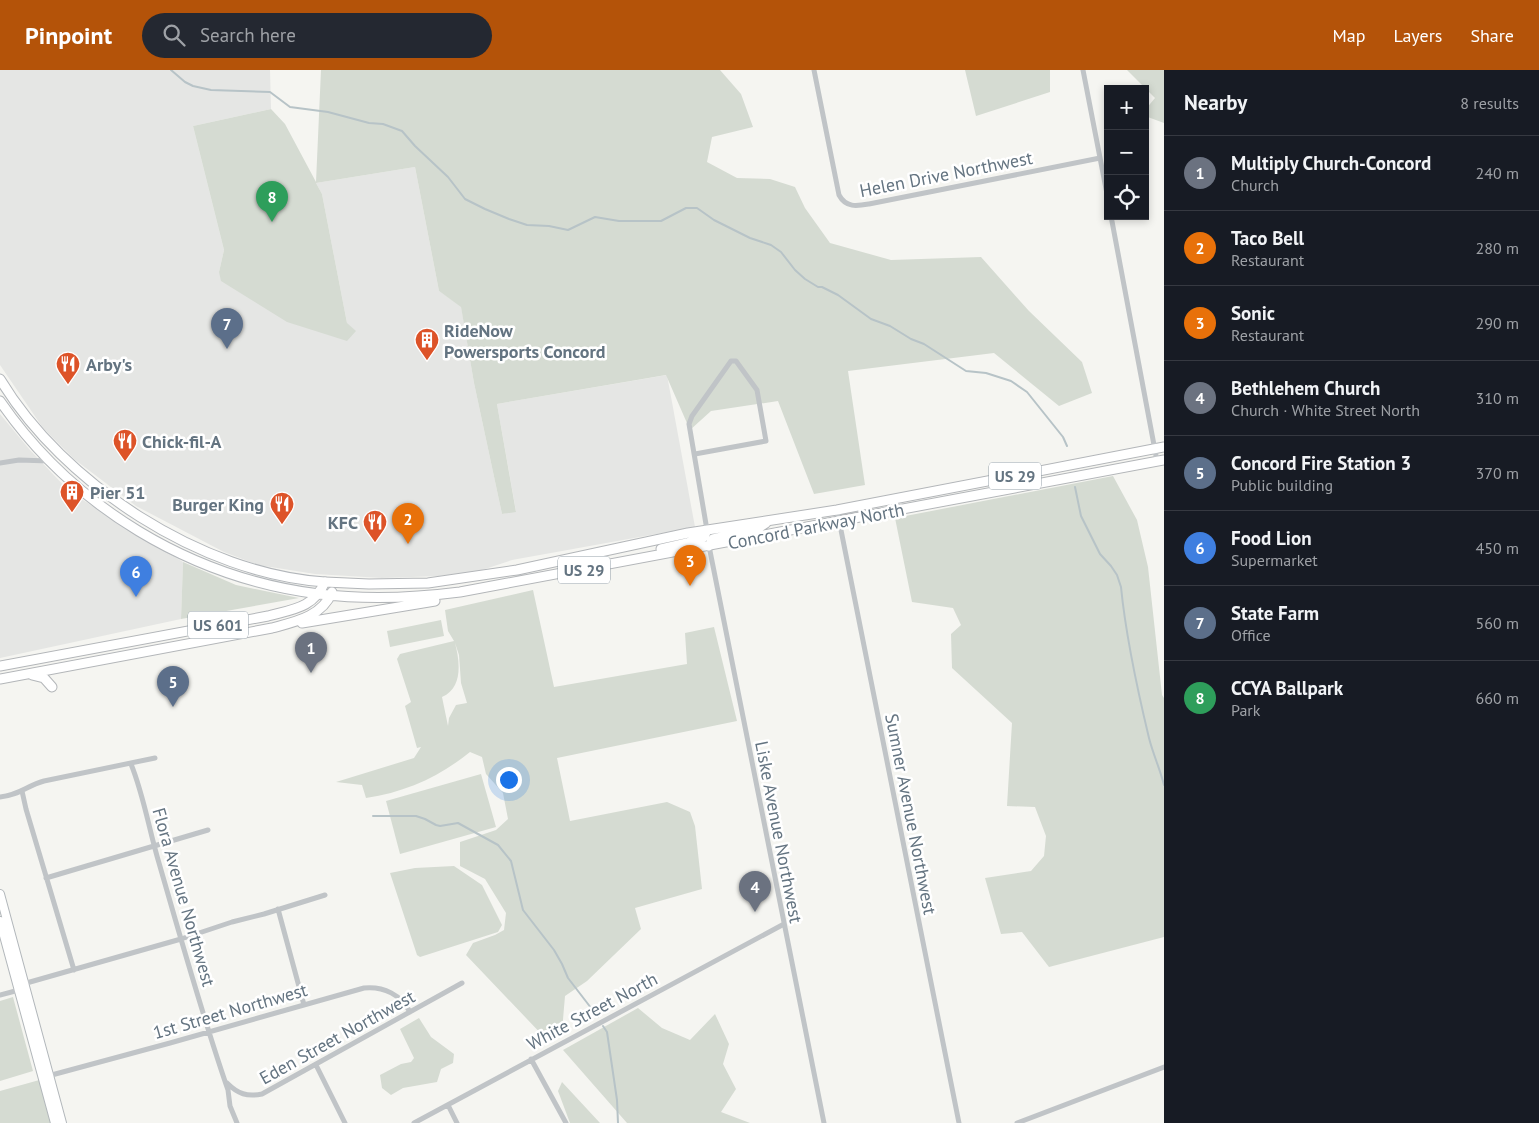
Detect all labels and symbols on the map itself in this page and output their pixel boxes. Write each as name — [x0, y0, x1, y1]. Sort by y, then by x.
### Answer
street label: Helen Drive Northwest — [858, 146, 1034, 202]
pin: 8 — [256, 181, 288, 222]
pin: 7 — [211, 308, 243, 349]
place label: RideNow Powersports Concord — [444, 319, 606, 363]
building icon: RideNow Powersports Concord — [414, 327, 440, 361]
restaurant icon: Arby's — [55, 351, 81, 385]
place label: Arby's — [86, 353, 133, 376]
restaurant icon: Chick-fil-A — [112, 428, 138, 462]
place label: Chick-fil-A — [142, 430, 221, 453]
road number: US 29 — [989, 462, 1041, 490]
building icon: Pier 51 — [59, 479, 85, 513]
place label: Pier 51 — [90, 481, 146, 504]
restaurant icon: Burger King — [269, 491, 295, 525]
place label: Burger King — [172, 493, 264, 516]
street label: Concord Parkway North — [726, 498, 906, 554]
pin: 2 — [392, 503, 424, 544]
restaurant icon: KFC — [362, 509, 388, 543]
place label: KFC — [328, 511, 358, 534]
pin: 3 — [674, 545, 706, 586]
pin: 6 — [120, 556, 152, 597]
road number: US 29 — [558, 556, 610, 584]
road number: US 601 — [188, 612, 248, 638]
pin: 1 — [295, 632, 327, 673]
pin: 5 — [157, 666, 189, 707]
street label: Sumner Avenue Northwest — [880, 711, 942, 917]
street label: Liske Avenue Northwest — [750, 739, 808, 925]
your location — [496, 767, 522, 793]
street label: Flora Avenue Northwest — [147, 805, 221, 989]
pin: 4 — [739, 871, 771, 912]
street label: White Street North — [523, 967, 661, 1055]
street label: 1st Street Northwest — [150, 978, 310, 1044]
street label: Eden Street Northwest — [255, 985, 419, 1089]

